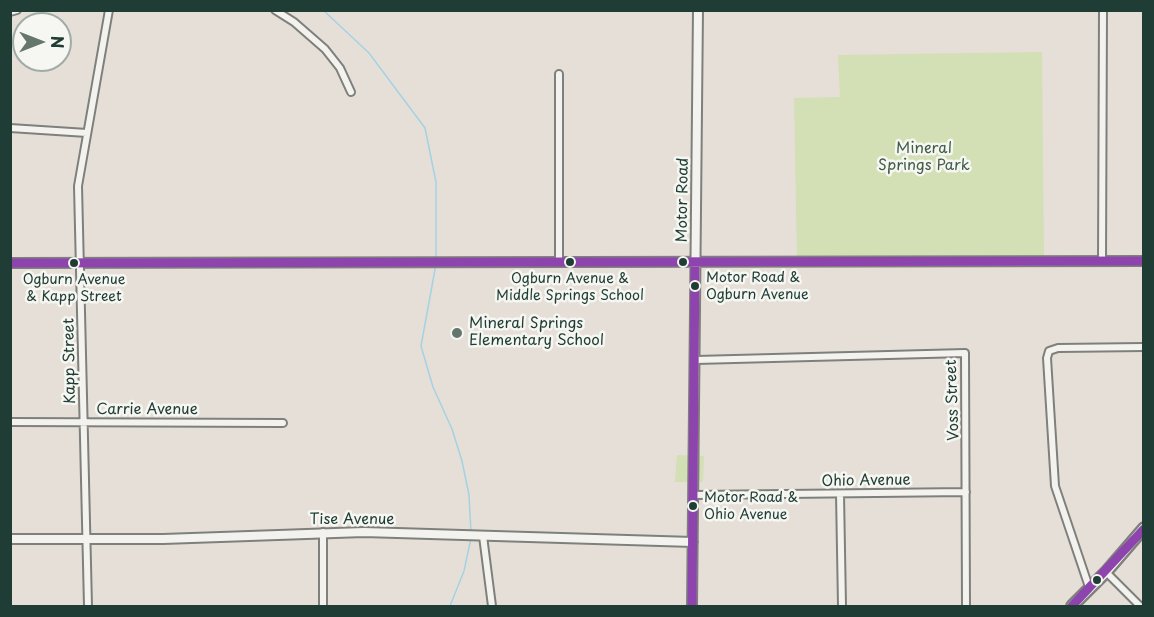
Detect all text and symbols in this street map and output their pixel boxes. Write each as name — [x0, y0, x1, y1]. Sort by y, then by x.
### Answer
north arrow — [12, 12, 72, 72]
text: N — [46, 36, 70, 48]
park label: Mineral Springs Park — [878, 140, 970, 175]
street label: Motor Road — [673, 158, 693, 242]
marker: Ogburn Avenue & Middle Springs School — [564, 256, 576, 268]
unlabelled marker — [677, 256, 689, 268]
marker: Ogburn Avenue & Kapp Street — [68, 257, 80, 269]
place label: Motor Road & Ogburn Avenue — [706, 270, 809, 302]
place label: Ogburn Avenue & Middle Springs School — [496, 271, 644, 304]
place label: Ogburn Avenue & Kapp Street — [23, 272, 125, 304]
marker: Motor Road & Ogburn Avenue — [689, 280, 701, 292]
place label: Mineral Springs Elementary School — [469, 315, 604, 350]
street label: Kapp Street — [60, 318, 80, 404]
marker: Mineral Springs Elementary School — [450, 326, 464, 340]
street label: Voss Street — [943, 359, 963, 441]
street label: Carrie Avenue — [96, 401, 198, 419]
street label: Ohio Avenue — [821, 471, 911, 491]
place label: Motor Road & Ohio Avenue — [704, 490, 798, 522]
marker: Motor Road & Ohio Avenue — [687, 500, 699, 512]
street label: Tise Avenue — [310, 511, 394, 529]
unlabelled marker — [1091, 574, 1103, 586]

